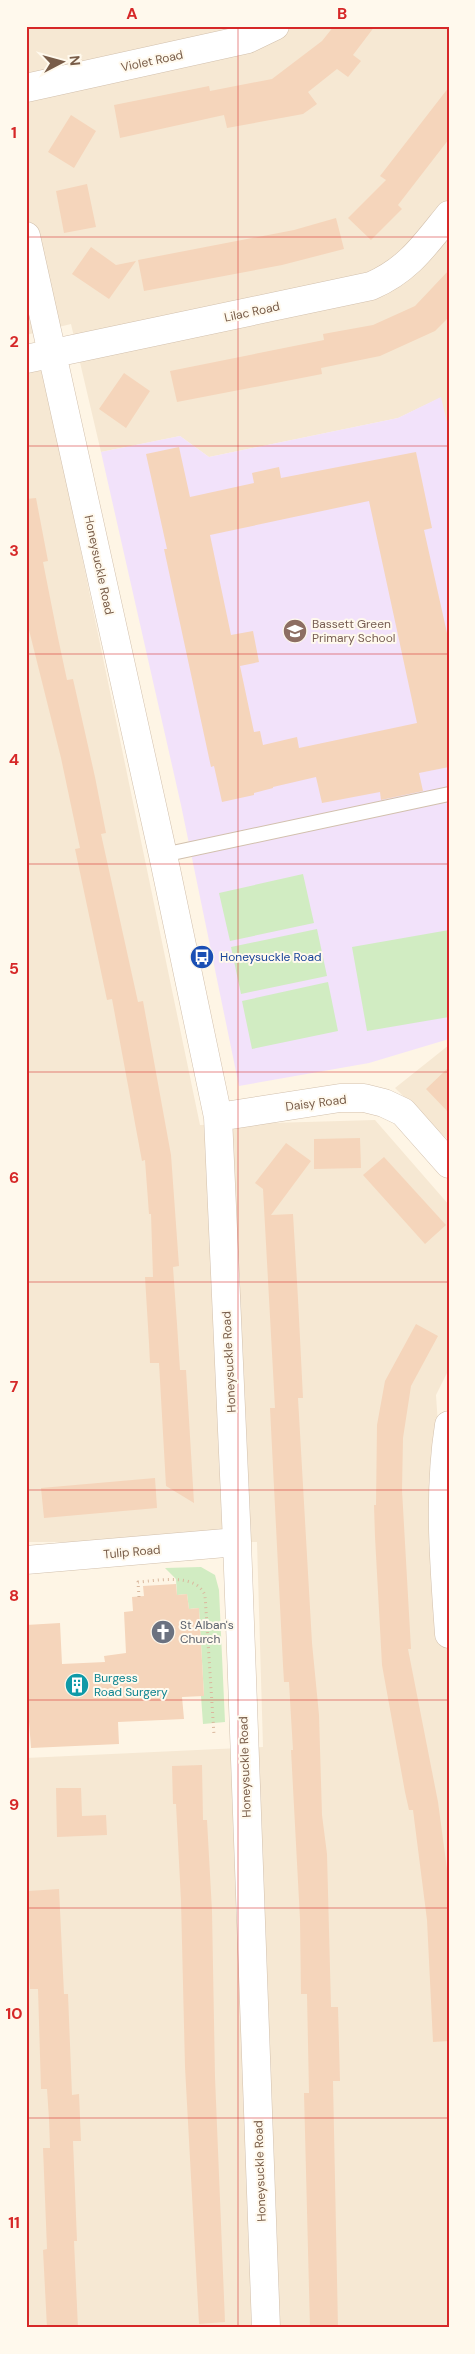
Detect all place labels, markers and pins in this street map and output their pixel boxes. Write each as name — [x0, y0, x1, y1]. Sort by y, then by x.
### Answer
place label: Bassett Green Primary School — [312, 616, 395, 646]
school or university icon: Bassett Green Primary School — [282, 618, 308, 644]
bus stop icon: Honeysuckle Road — [189, 944, 215, 970]
place label: Honeysuckle Road — [220, 949, 322, 965]
place label: St Alban's Church — [180, 1617, 234, 1647]
church icon: St Alban's Church — [150, 1619, 176, 1645]
place label: Burgess Road Surgery — [94, 1670, 168, 1700]
building icon: Burgess Road Surgery — [64, 1672, 90, 1698]

